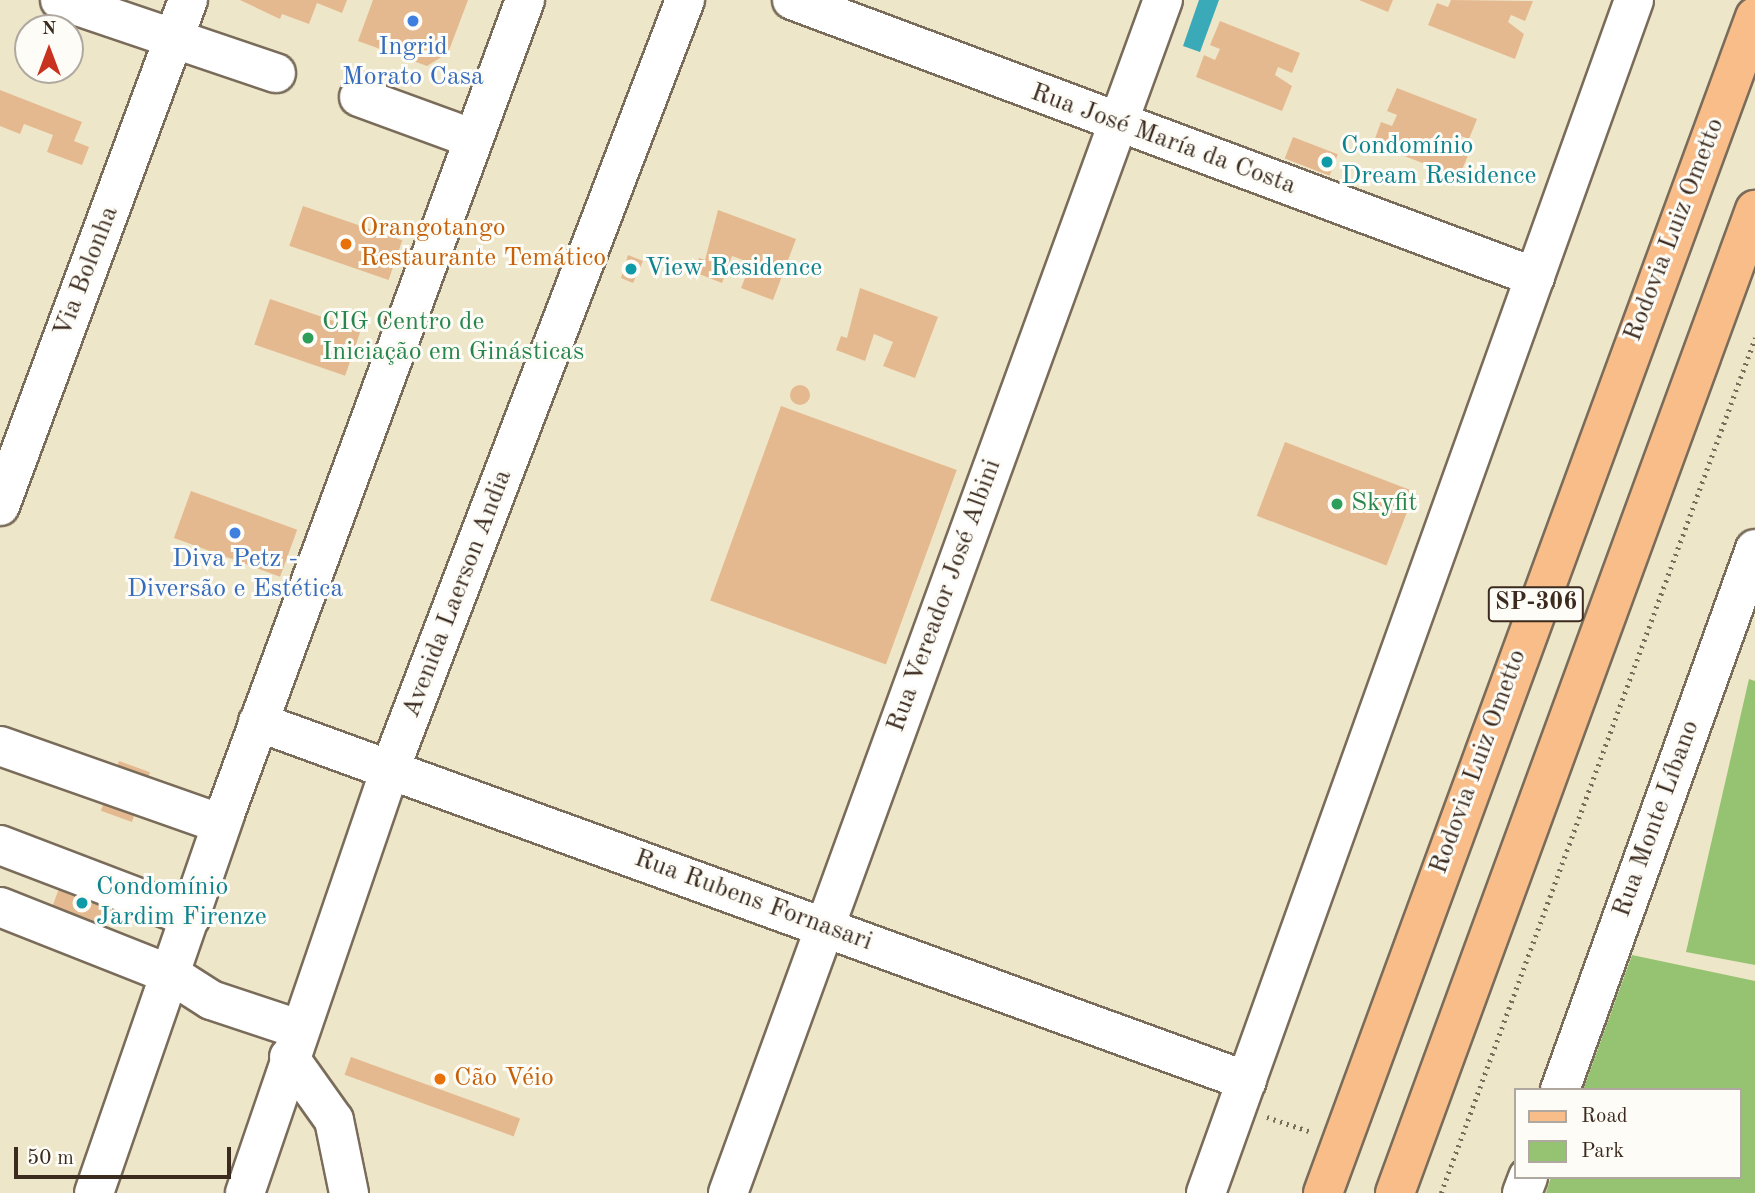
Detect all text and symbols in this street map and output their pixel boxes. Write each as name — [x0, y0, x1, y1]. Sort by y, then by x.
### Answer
marker: Ingrid Morato Casa — [405, 13, 421, 29]
north arrow — [14, 14, 84, 84]
text: N — [42, 20, 56, 39]
place label: Ingrid Morato Casa — [342, 32, 484, 94]
street label: Rua José María da Costa — [1026, 77, 1300, 203]
street label: Rodovia Luiz Ometto — [1618, 114, 1732, 346]
place label: Condomínio Dream Residence — [1341, 131, 1536, 192]
marker: Condomínio Dream Residence — [1319, 154, 1335, 170]
street label: Via Bolonha — [48, 202, 126, 342]
place label: Orangotango Restaurante Temático — [360, 213, 606, 274]
marker: Orangotango Restaurante Temático — [338, 236, 354, 252]
place label: View Residence — [645, 253, 822, 285]
marker: View Residence — [623, 261, 639, 277]
place label: CIG Centro de Iniciação em Ginásticas — [322, 307, 584, 368]
marker: CIG Centro de Iniciação em Ginásticas — [300, 330, 316, 346]
street label: Rua Vereador José Albini — [881, 455, 1009, 737]
street label: Avenida Laerson Andia — [396, 466, 520, 722]
place label: Skyfit — [1351, 488, 1417, 520]
marker: Skyfit — [1329, 496, 1345, 512]
marker: Diva Petz - Diversão e Estética — [227, 525, 243, 541]
place label: Diva Petz - Diversão e Estética — [127, 544, 343, 606]
road number: SP-306 — [1487, 584, 1585, 624]
street label: Rodovia Luiz Ometto — [1424, 645, 1534, 879]
street label: Rua Monte Líbano — [1607, 716, 1707, 922]
street label: Rua Rubens Fornasari — [630, 843, 876, 959]
place label: Condomínio Jardim Firenze — [96, 872, 267, 934]
marker: Condomínio Jardim Firenze — [74, 895, 90, 911]
place label: Cão Véio — [454, 1063, 554, 1095]
marker: Cão Véio — [432, 1071, 448, 1087]
legend — [1514, 1088, 1741, 1179]
text: Road — [1581, 1106, 1628, 1127]
scale bar — [18, 1134, 234, 1178]
text: Park — [1581, 1141, 1624, 1162]
text: 50 m — [27, 1148, 74, 1169]

